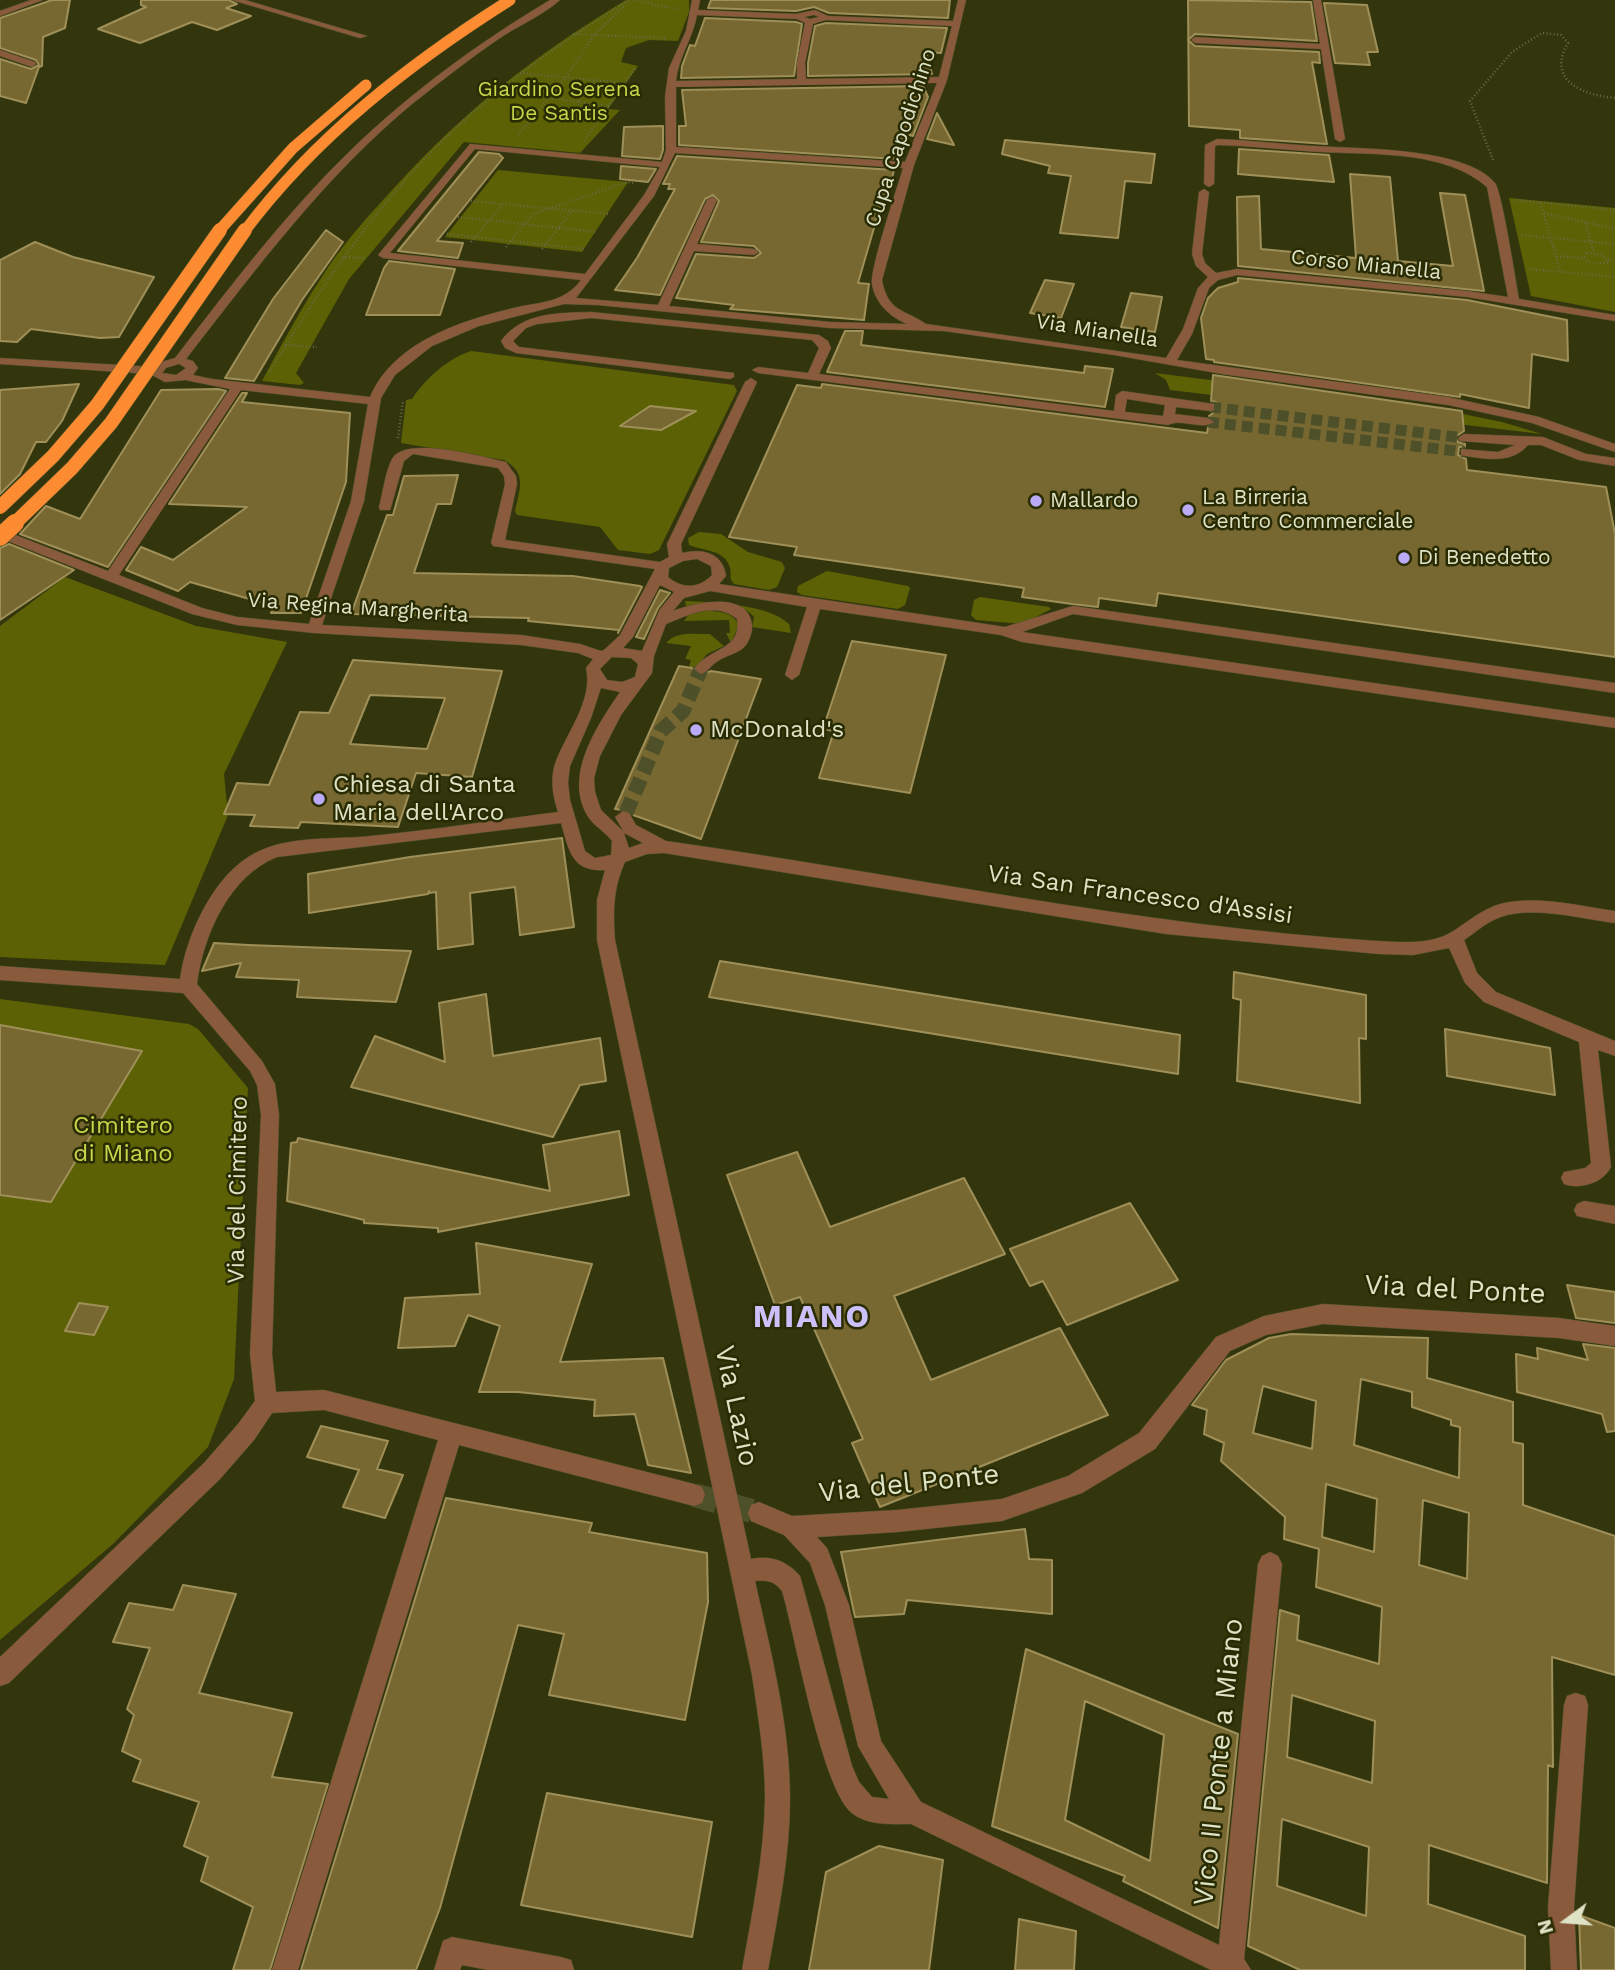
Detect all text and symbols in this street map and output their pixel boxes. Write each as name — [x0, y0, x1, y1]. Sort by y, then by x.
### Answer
street label: Cupa Capodichino — [860, 45, 942, 231]
park label: Giardino Serena De Santis — [477, 77, 641, 127]
street label: Corso Mianella — [1289, 245, 1443, 285]
street label: Via Mianella — [1034, 309, 1160, 353]
place label: La Birreria Centro Commerciale — [1202, 485, 1413, 535]
place label: Mallardo — [1050, 488, 1138, 514]
marker: Mallardo — [1028, 493, 1044, 509]
marker: La Birreria Centro Commerciale — [1180, 502, 1196, 518]
place label: Di Benedetto — [1418, 545, 1551, 571]
marker: Di Benedetto — [1396, 550, 1412, 566]
street label: Via Regina Margherita — [247, 588, 469, 628]
place label: McDonald's — [710, 716, 844, 744]
marker: McDonald's — [688, 722, 704, 738]
place label: Chiesa di Santa Maria dell'Arco — [333, 771, 516, 827]
marker: Chiesa di Santa Maria dell'Arco — [311, 791, 327, 807]
street label: Via San Francesco d'Assisi — [986, 859, 1294, 931]
street label: Via del Cimitero — [222, 1096, 254, 1284]
park label: Cimitero di Miano — [73, 1112, 173, 1168]
street label: Via del Ponte — [1364, 1268, 1546, 1312]
district label: MIANO — [753, 1299, 871, 1337]
street label: Via Lazio — [707, 1342, 765, 1470]
street label: Via del Ponte — [817, 1458, 1001, 1510]
street label: Vico II Ponte a Miano — [1187, 1617, 1251, 1907]
north arrow — [1531, 1886, 1601, 1956]
text: N — [1532, 1917, 1558, 1937]

